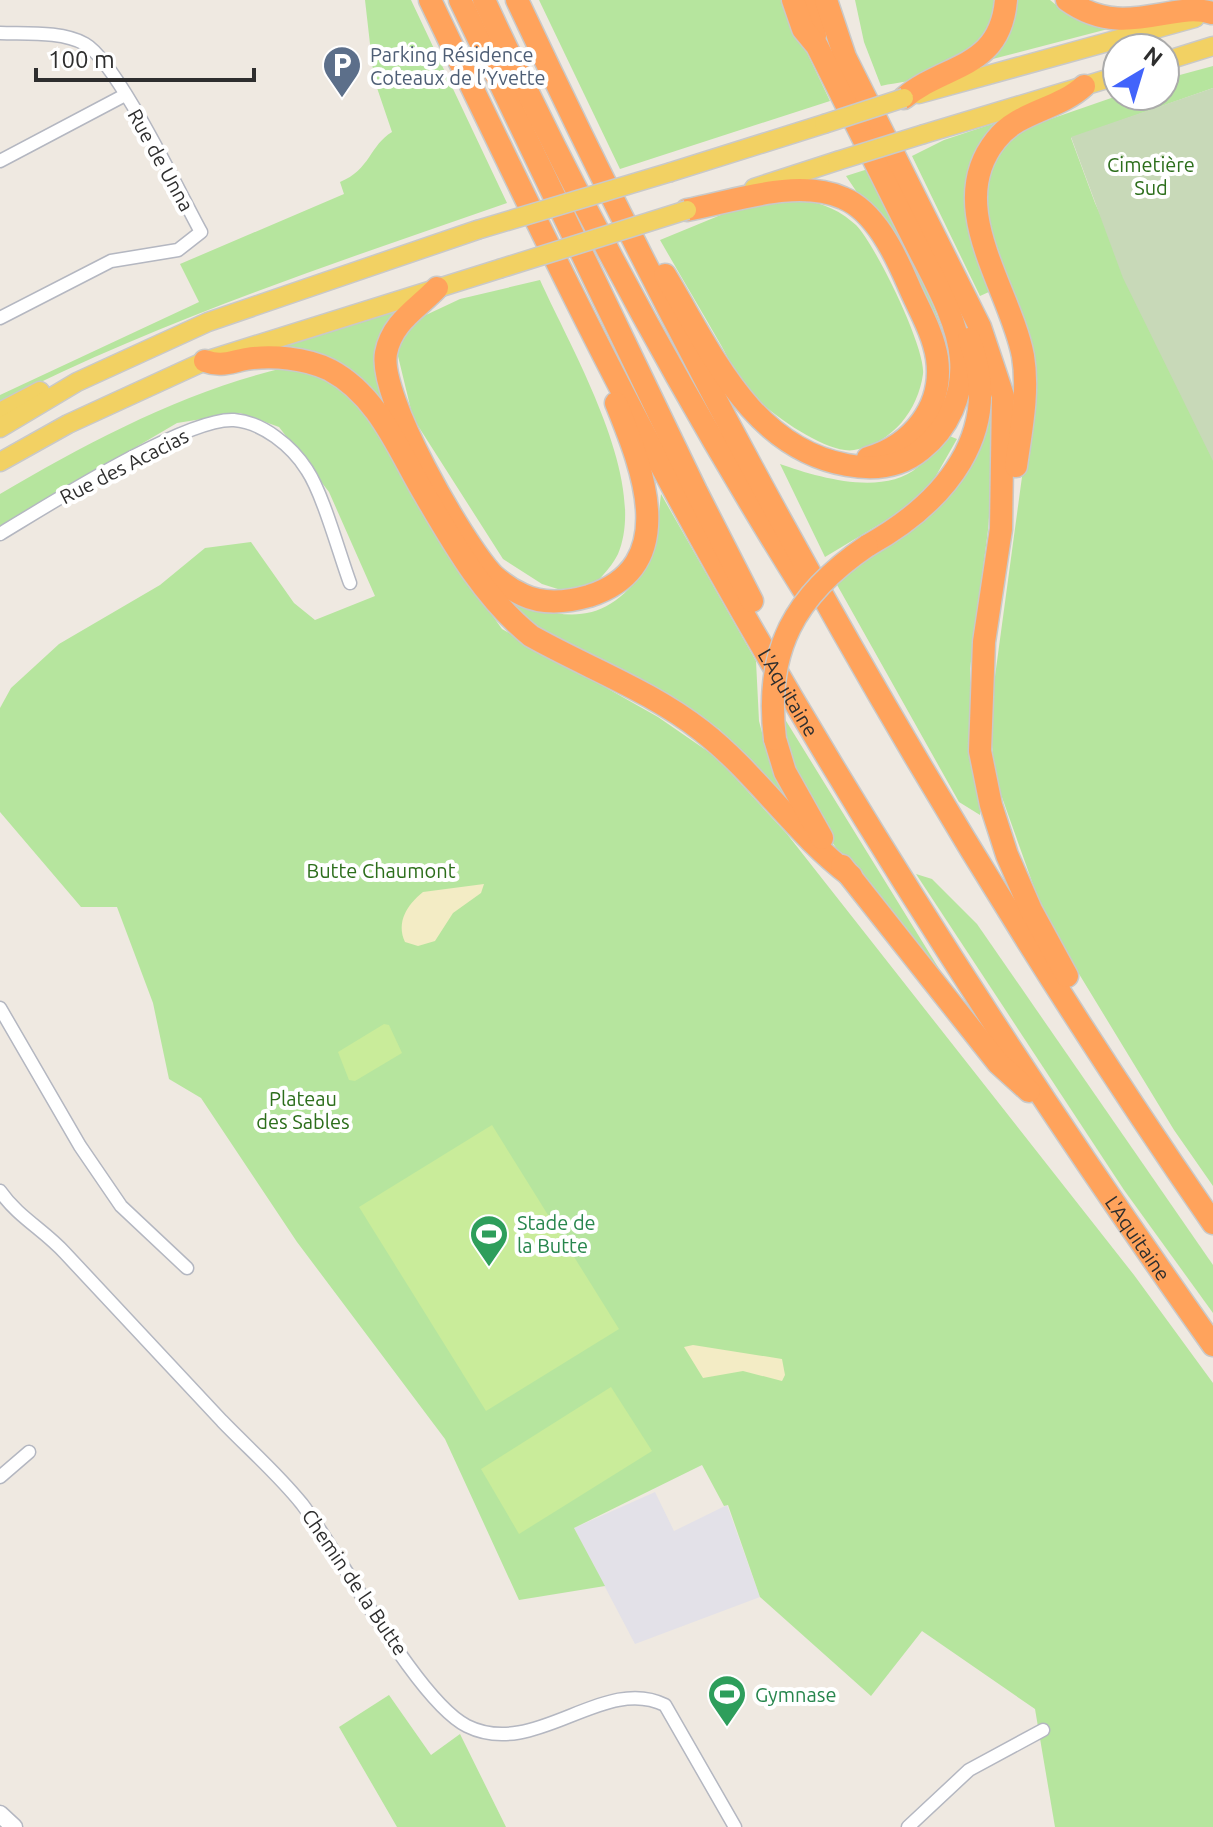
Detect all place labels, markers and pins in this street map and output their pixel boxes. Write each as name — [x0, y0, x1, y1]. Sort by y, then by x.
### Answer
place label: Parking Résidence Coteaux de l’Yvette — [370, 43, 546, 89]
parking icon: Parking Résidence Coteaux de l’Yvette — [321, 44, 363, 99]
place label: Stade de la Butte — [517, 1211, 596, 1257]
sports icon: Stade de la Butte — [468, 1213, 510, 1268]
sports icon: Gymnase — [706, 1673, 748, 1728]
place label: Gymnase — [755, 1683, 836, 1706]

